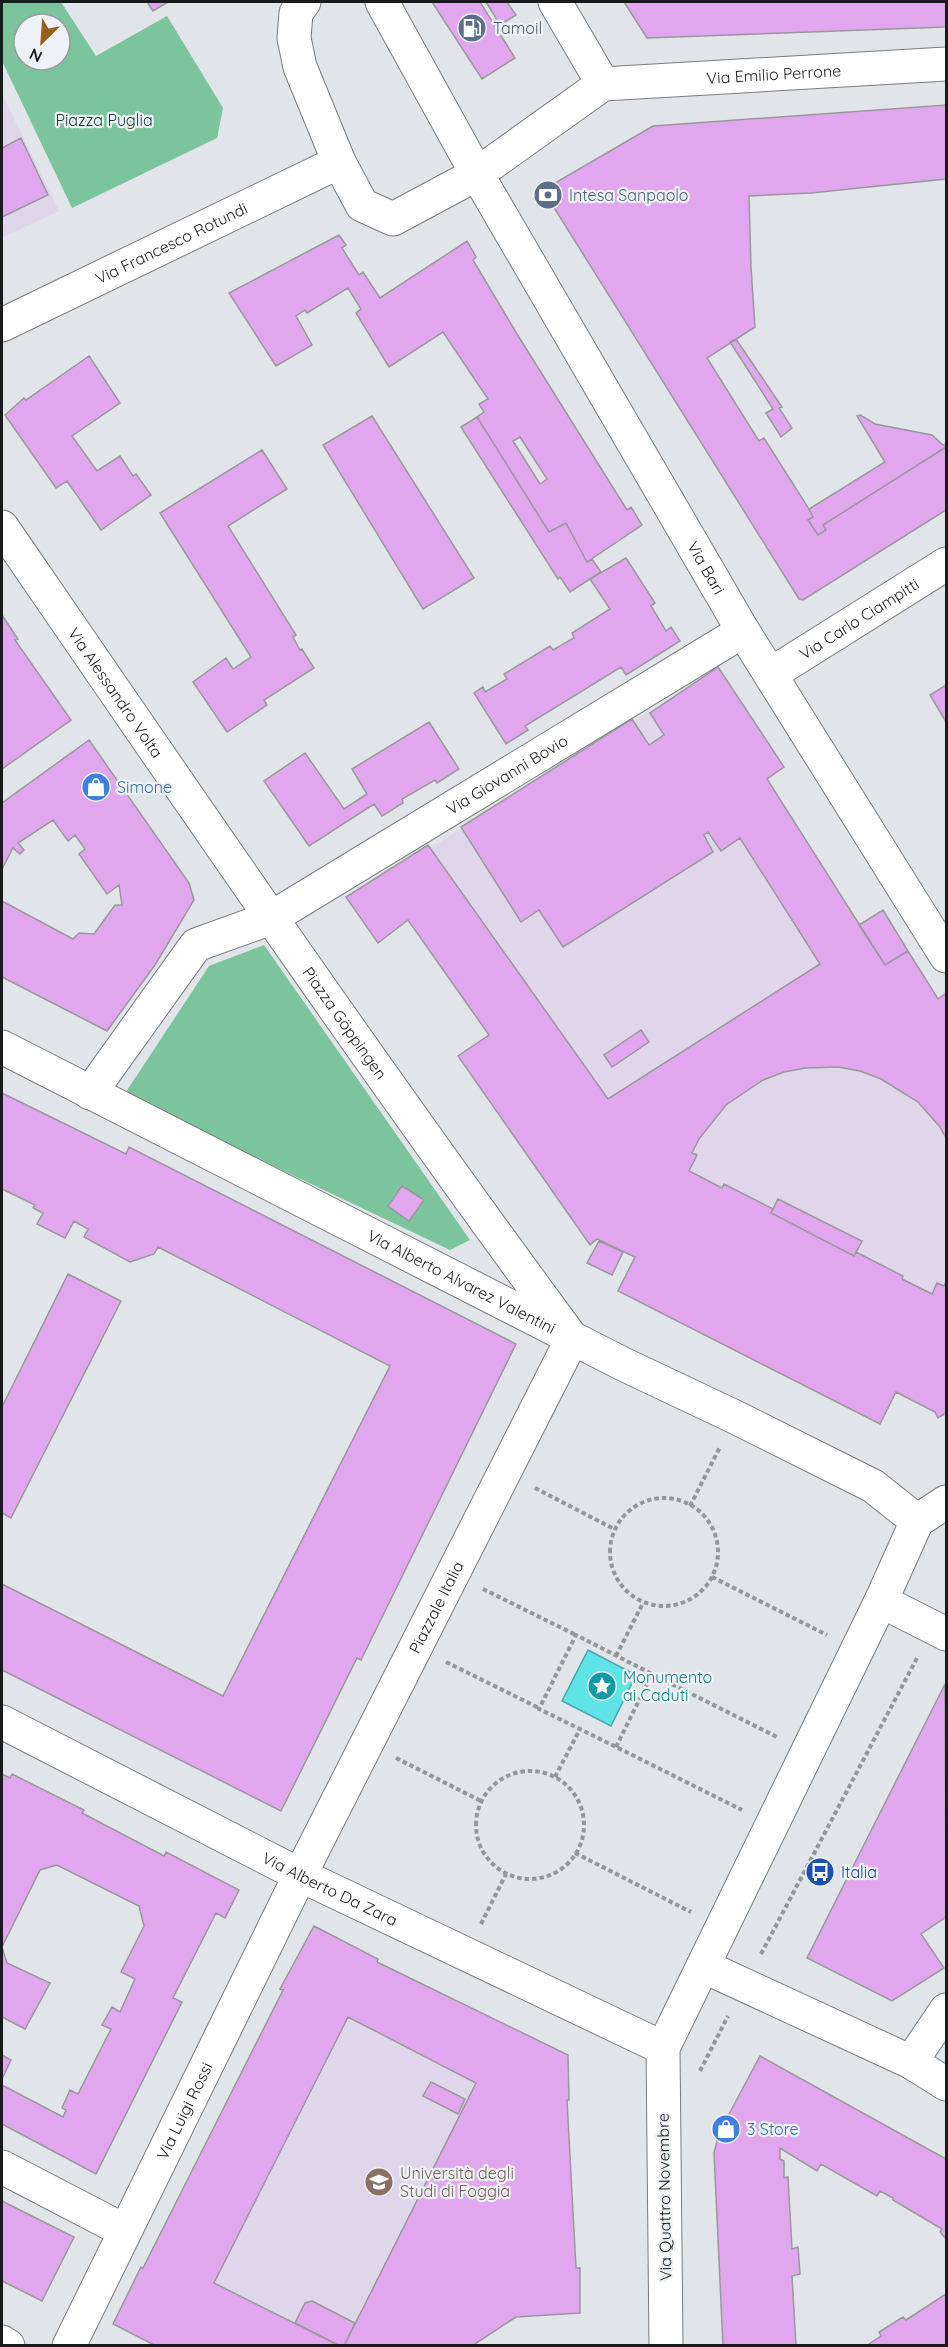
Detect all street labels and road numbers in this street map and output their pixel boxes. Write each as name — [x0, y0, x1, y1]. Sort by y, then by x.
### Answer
street label: Via Emilio Perrone — [706, 60, 842, 88]
street label: Via Francesco Rotundi — [92, 198, 251, 288]
street label: Via Bari — [683, 538, 729, 598]
street label: Via Carlo Ciampitti — [795, 574, 923, 664]
street label: Via Alessandro Volta — [64, 624, 167, 762]
street label: Via Giovanni Bovio — [443, 730, 571, 819]
street label: Piazza Göppingen — [299, 963, 391, 1083]
street label: Via Alberto Alvarez Valentini — [364, 1225, 559, 1338]
street label: Piazzale Italia — [404, 1558, 468, 1657]
street label: Via Alberto Da Zara — [259, 1847, 401, 1930]
street label: Via Luigi Rossi — [152, 2059, 217, 2163]
street label: Via Quattro Novembre — [653, 2113, 675, 2281]

